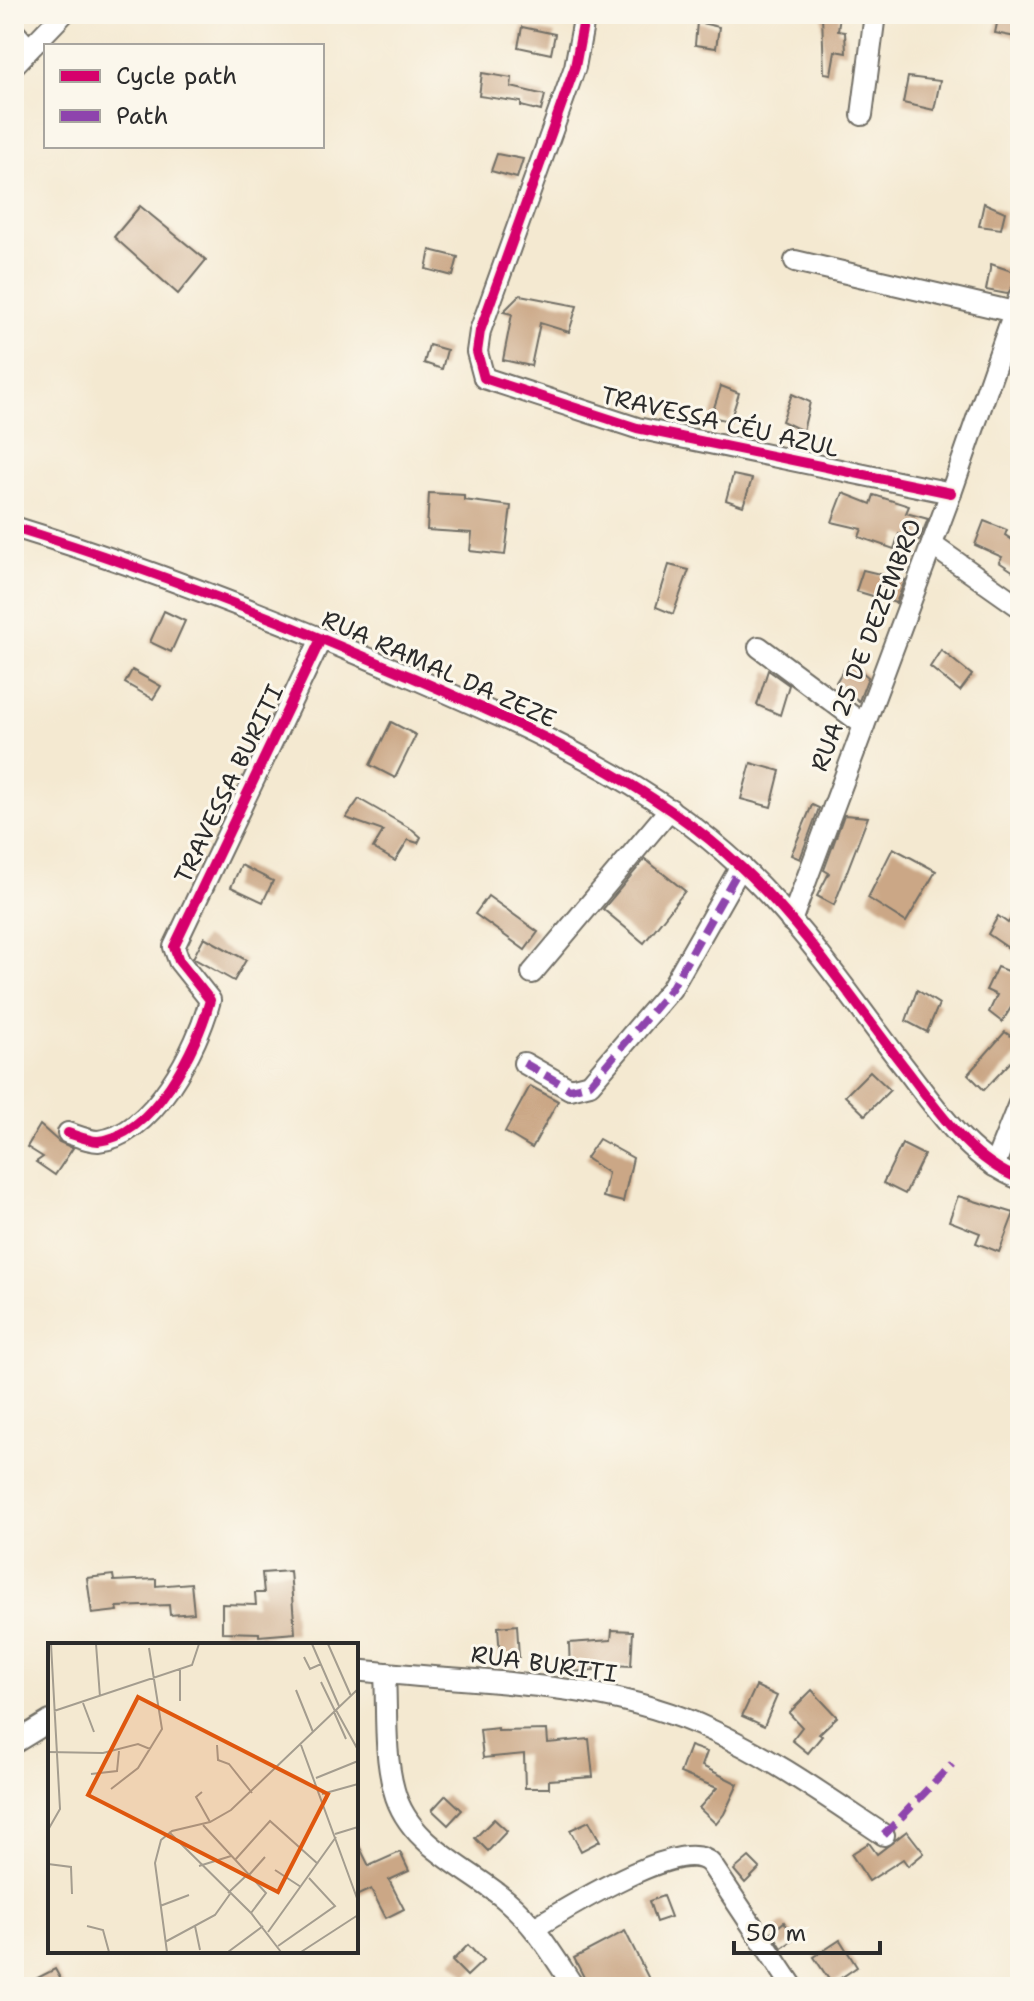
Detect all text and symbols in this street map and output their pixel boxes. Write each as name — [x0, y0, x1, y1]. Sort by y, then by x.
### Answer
legend — [44, 44, 324, 148]
text: Cycle path — [116, 60, 237, 92]
text: Path — [116, 100, 168, 132]
street label: TRAVESSA CÉU AZUL — [598, 379, 842, 465]
street label: RUA 25 DE DEZEMBRO — [803, 514, 929, 776]
street label: RUA RAMAL DA ZEZE — [317, 603, 561, 735]
street label: TRAVESSA BURITI — [167, 679, 291, 889]
street label: RUA BURITI — [469, 1638, 619, 1690]
inset map — [48, 1643, 358, 1953]
scale bar — [734, 1905, 880, 1955]
text: 50 m — [746, 1917, 806, 1949]

